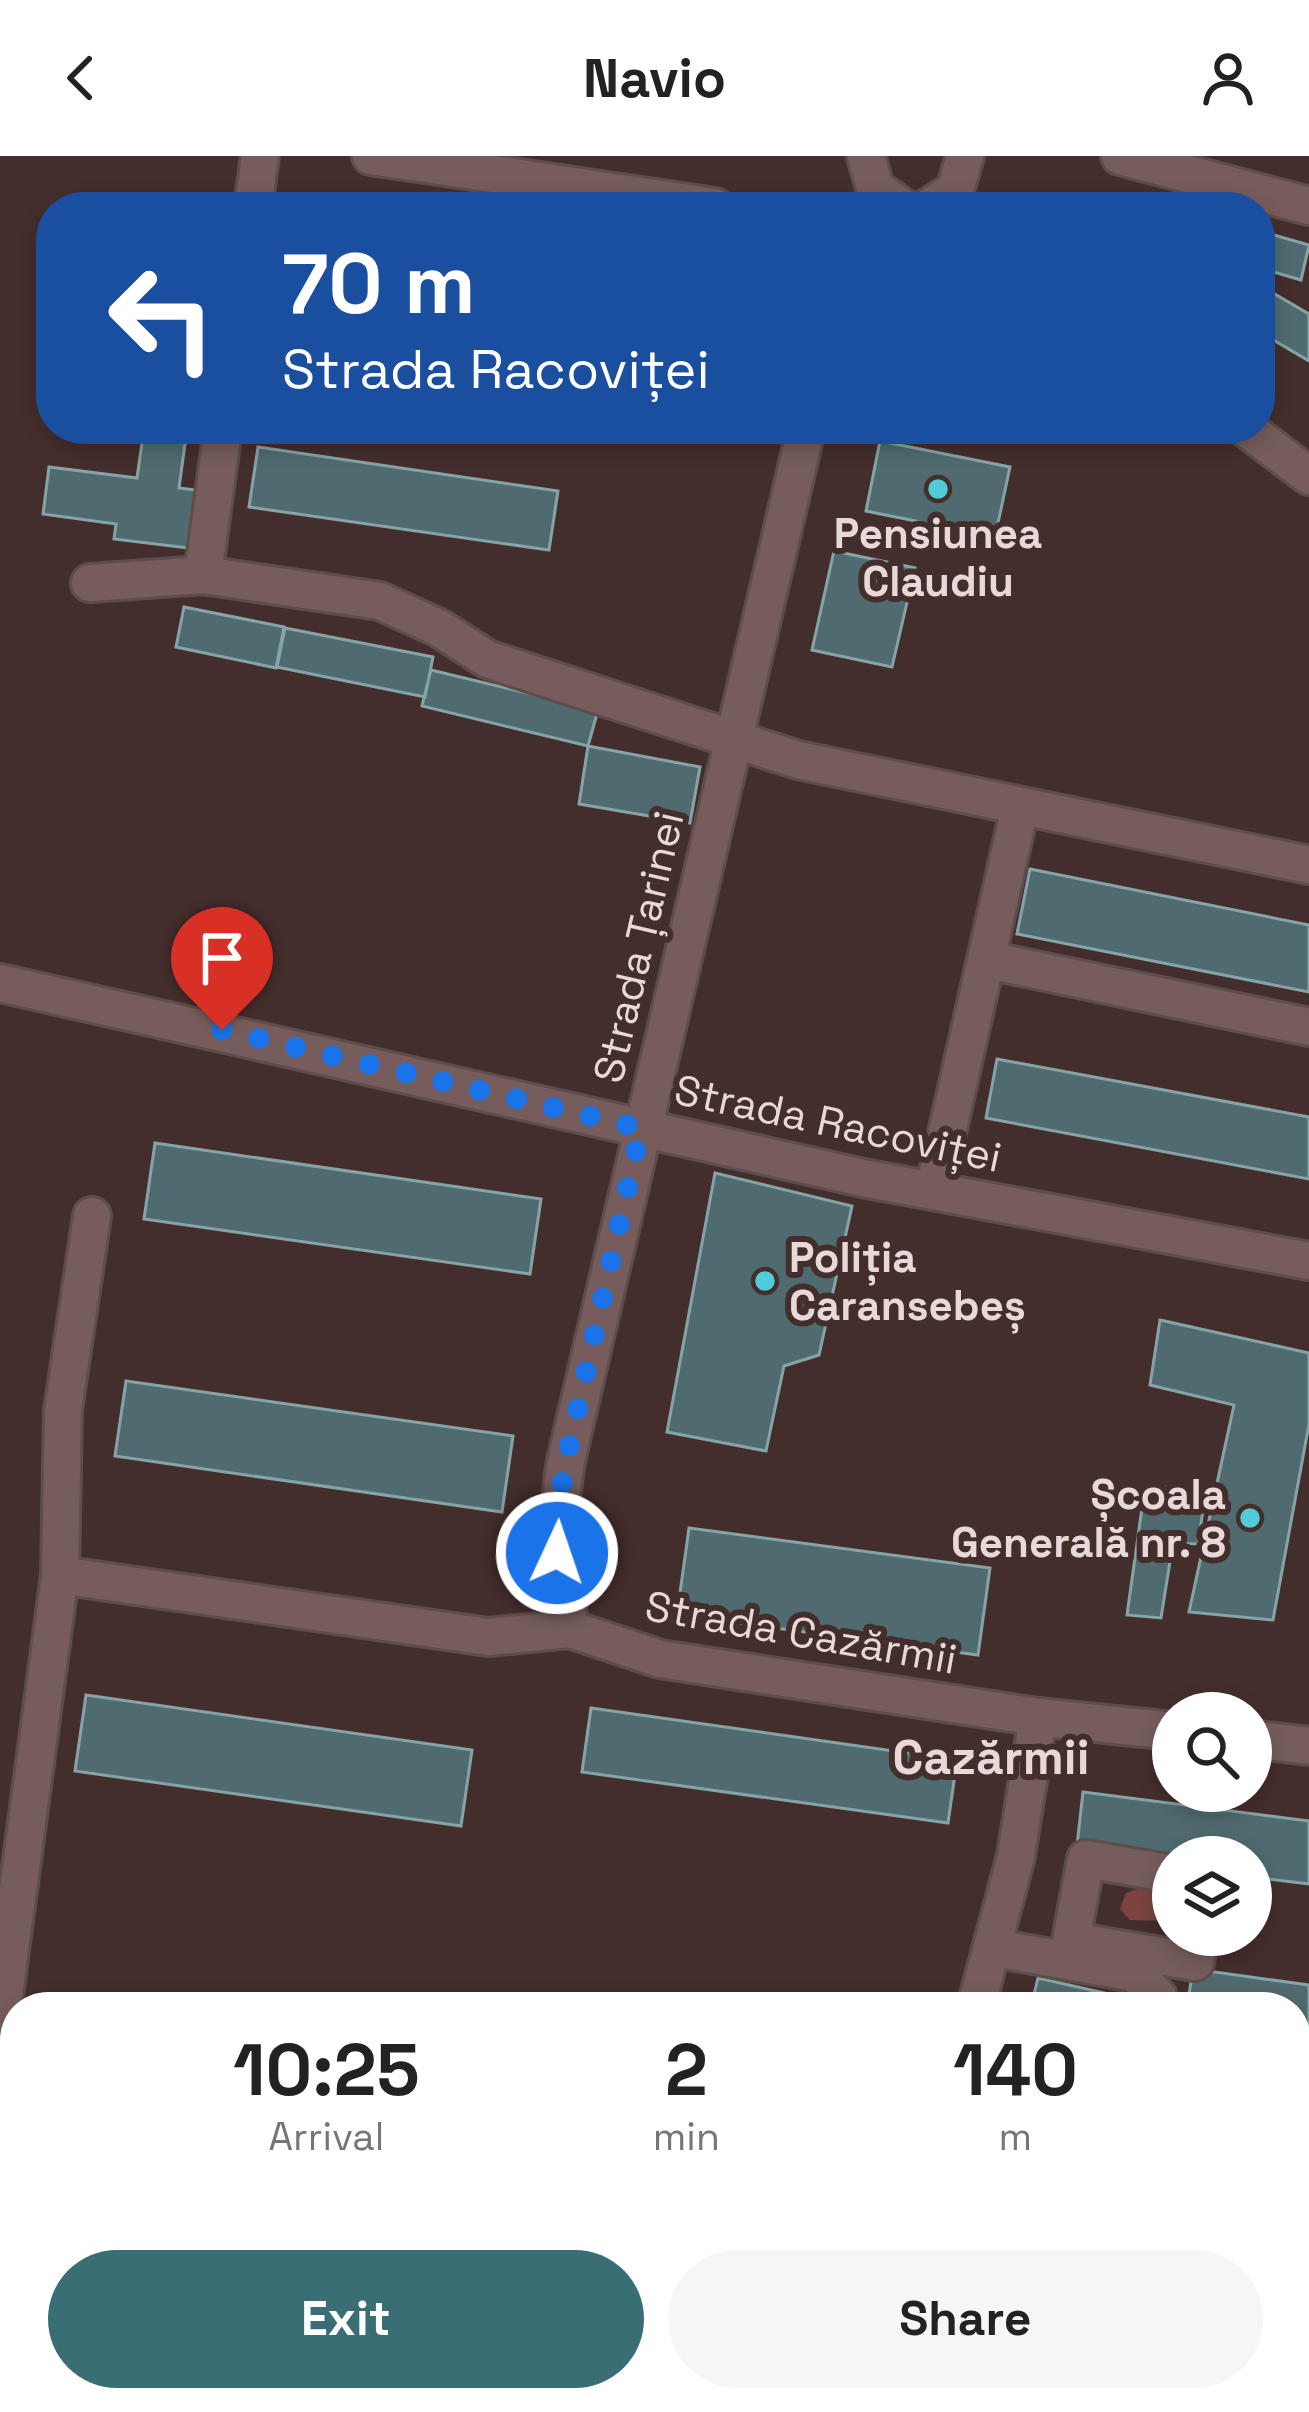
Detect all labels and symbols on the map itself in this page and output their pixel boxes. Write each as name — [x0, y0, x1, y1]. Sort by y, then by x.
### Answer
marker: Pensiunea Claudiu — [925, 476, 951, 502]
place label: Pensiunea Claudiu — [834, 507, 1042, 608]
street label: Strada Țarinei — [582, 806, 695, 1088]
pin — [171, 907, 273, 1030]
street label: Strada Racoviței — [670, 1063, 1006, 1184]
place label: Poliția Caransebeș — [789, 1231, 1026, 1334]
marker: Poliția Caransebeș — [752, 1268, 778, 1294]
place label: Școala Generală nr. 8 — [951, 1468, 1226, 1569]
position arrow — [494, 1490, 620, 1616]
marker: Școala Generală nr. 8 — [1237, 1505, 1263, 1531]
street label: Strada Cazărmii — [641, 1579, 961, 1686]
district label: Cazărmii — [893, 1727, 1089, 1788]

